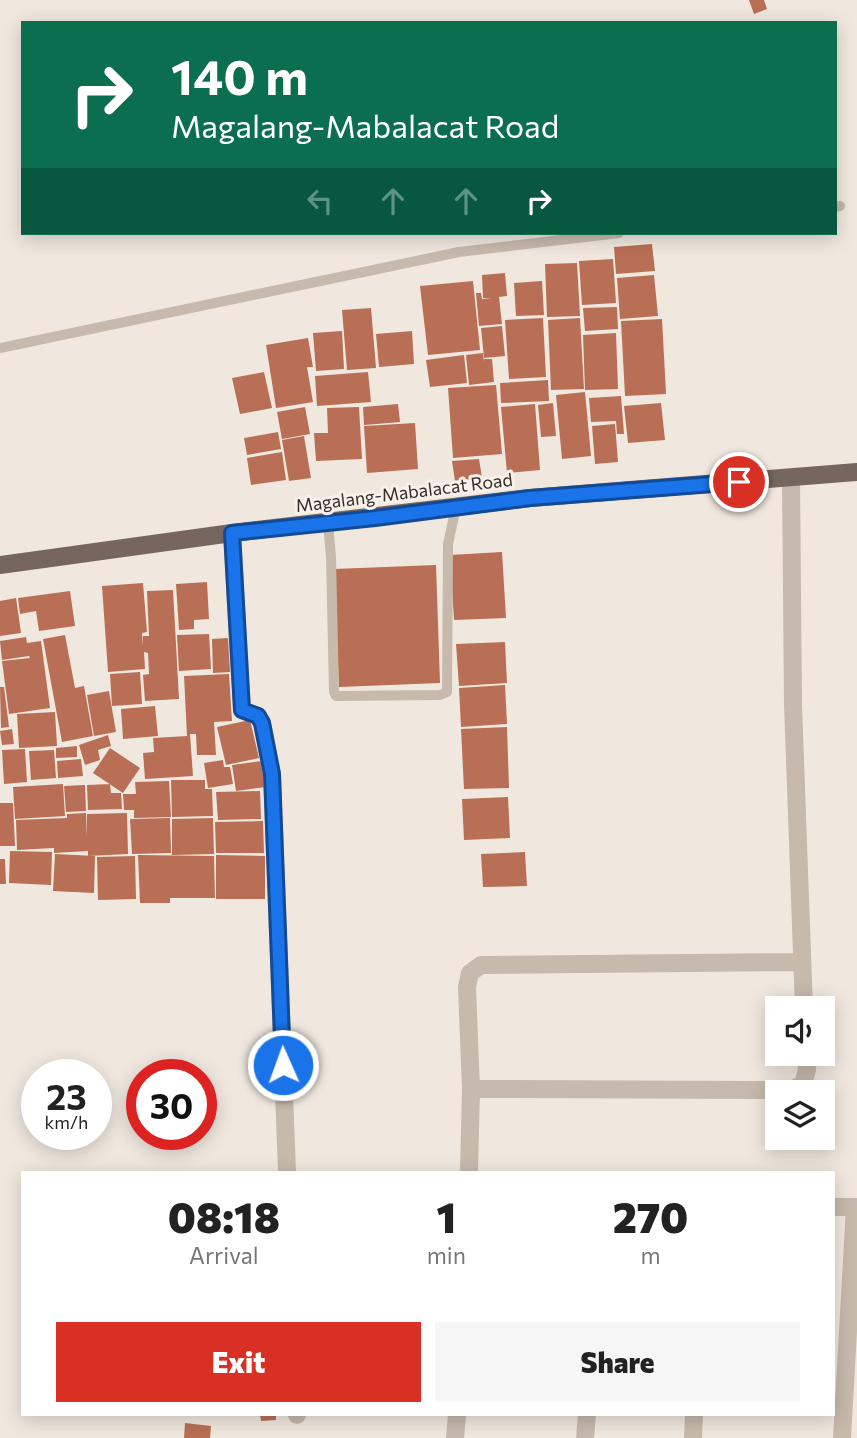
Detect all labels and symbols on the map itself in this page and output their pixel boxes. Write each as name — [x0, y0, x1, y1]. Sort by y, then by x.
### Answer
pin — [709, 452, 769, 512]
street label: Magalang-Mabalacat Road — [294, 468, 514, 516]
position arrow — [246, 1028, 320, 1102]
speed limit sign: 30 — [126, 1059, 217, 1150]

